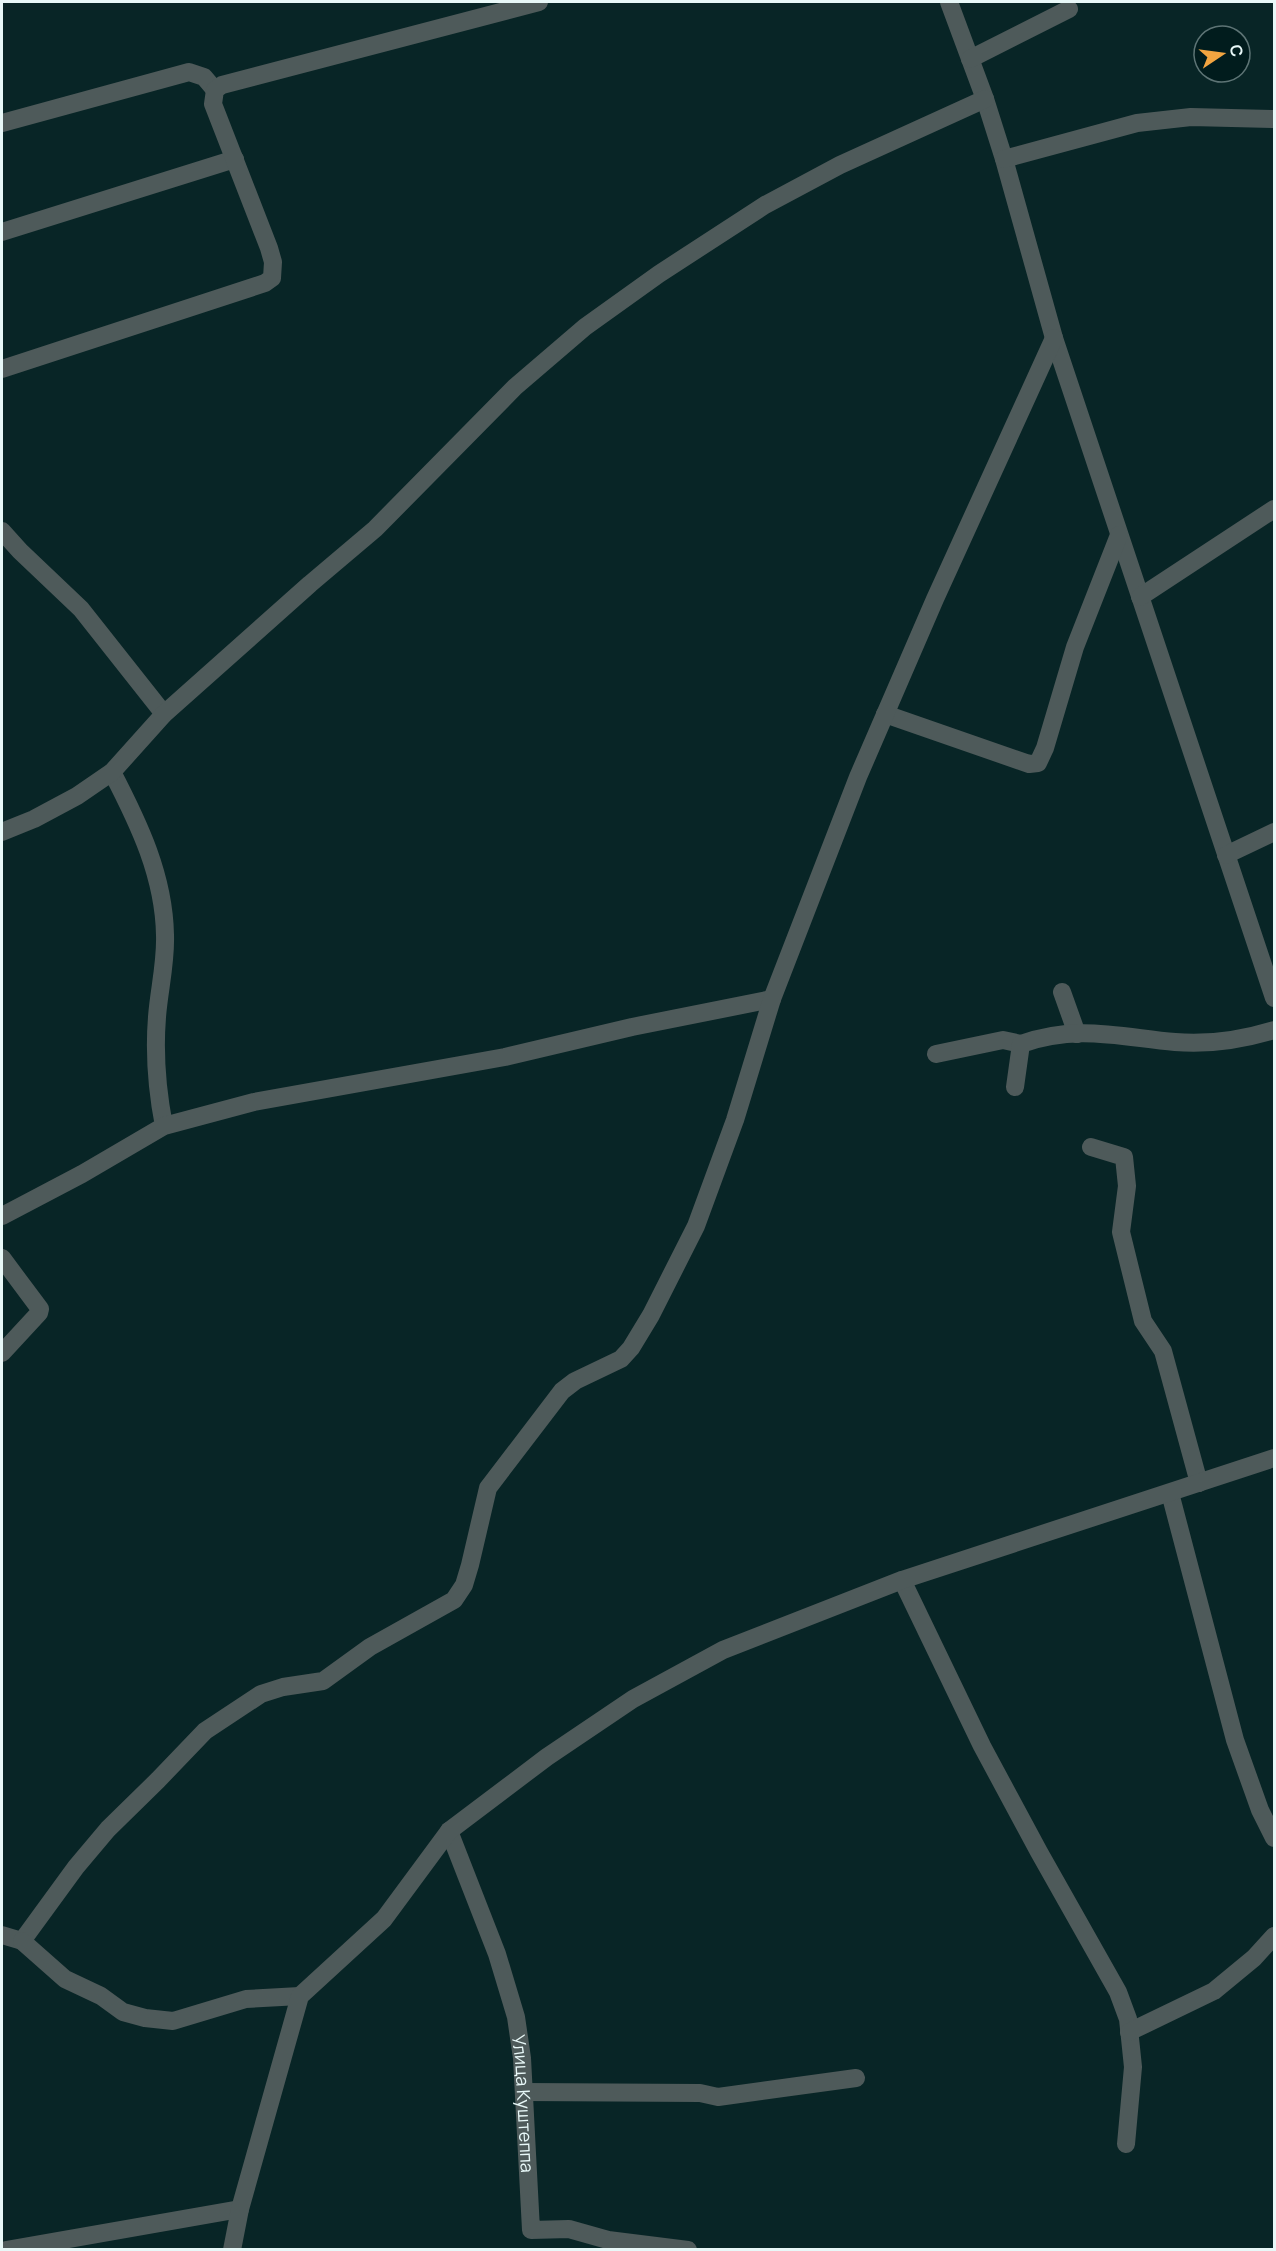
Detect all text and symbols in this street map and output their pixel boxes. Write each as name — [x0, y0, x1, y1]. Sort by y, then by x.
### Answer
north arrow — [1192, 24, 1252, 84]
text: С — [1225, 42, 1249, 59]
street label: Улица Куштеппа — [507, 2033, 540, 2173]

